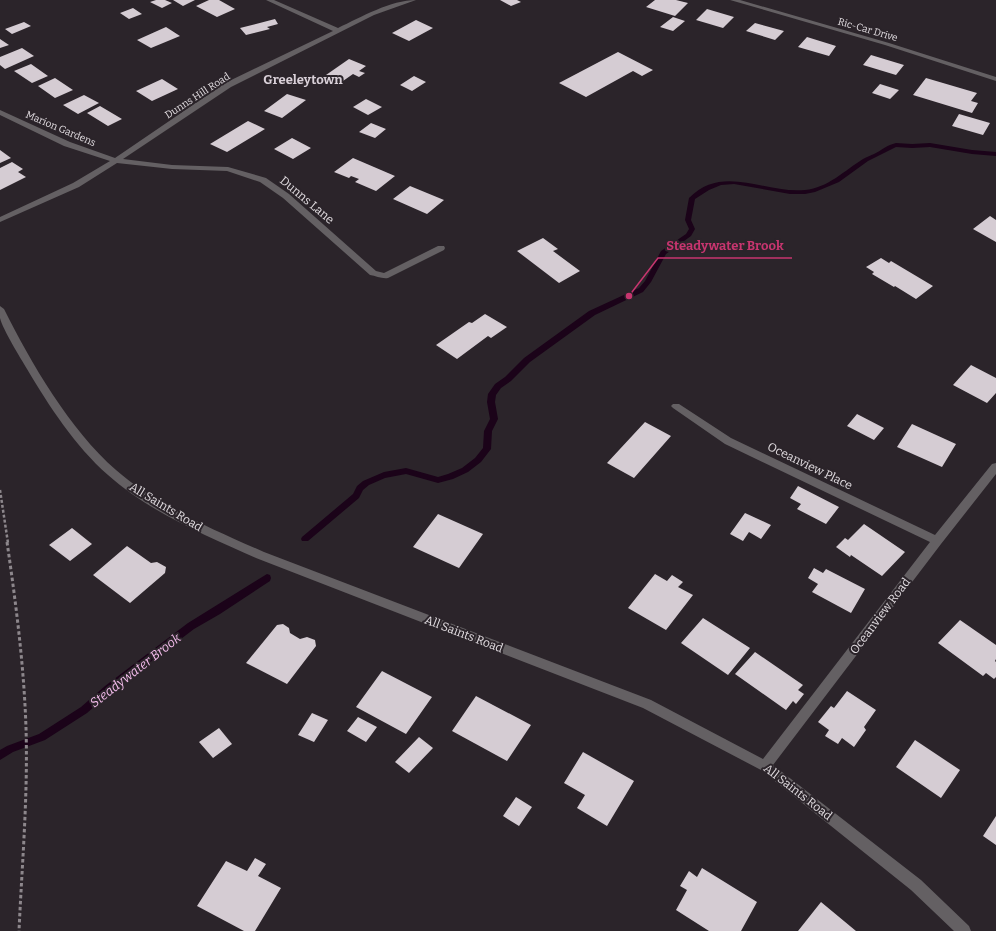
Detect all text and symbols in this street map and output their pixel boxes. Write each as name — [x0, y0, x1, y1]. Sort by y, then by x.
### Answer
street label: Ric-Car Drive — [836, 16, 899, 44]
street label: Dunns Hill Road — [163, 70, 232, 121]
district label: Greeleytown — [263, 72, 343, 87]
street label: Marion Gardens — [24, 109, 98, 149]
street label: Dunns Lane — [277, 173, 337, 227]
callout: Steadywater Brook — [658, 233, 792, 258]
text: Steadywater Brook — [666, 238, 784, 253]
street label: Oceanview Place — [765, 439, 855, 493]
street label: All Saints Road — [127, 480, 205, 534]
street label: Oceanview Road — [847, 575, 913, 657]
street label: All Saints Road — [423, 613, 505, 655]
water label: Steadywater Brook — [87, 630, 184, 710]
street label: All Saints Road — [761, 761, 835, 823]

